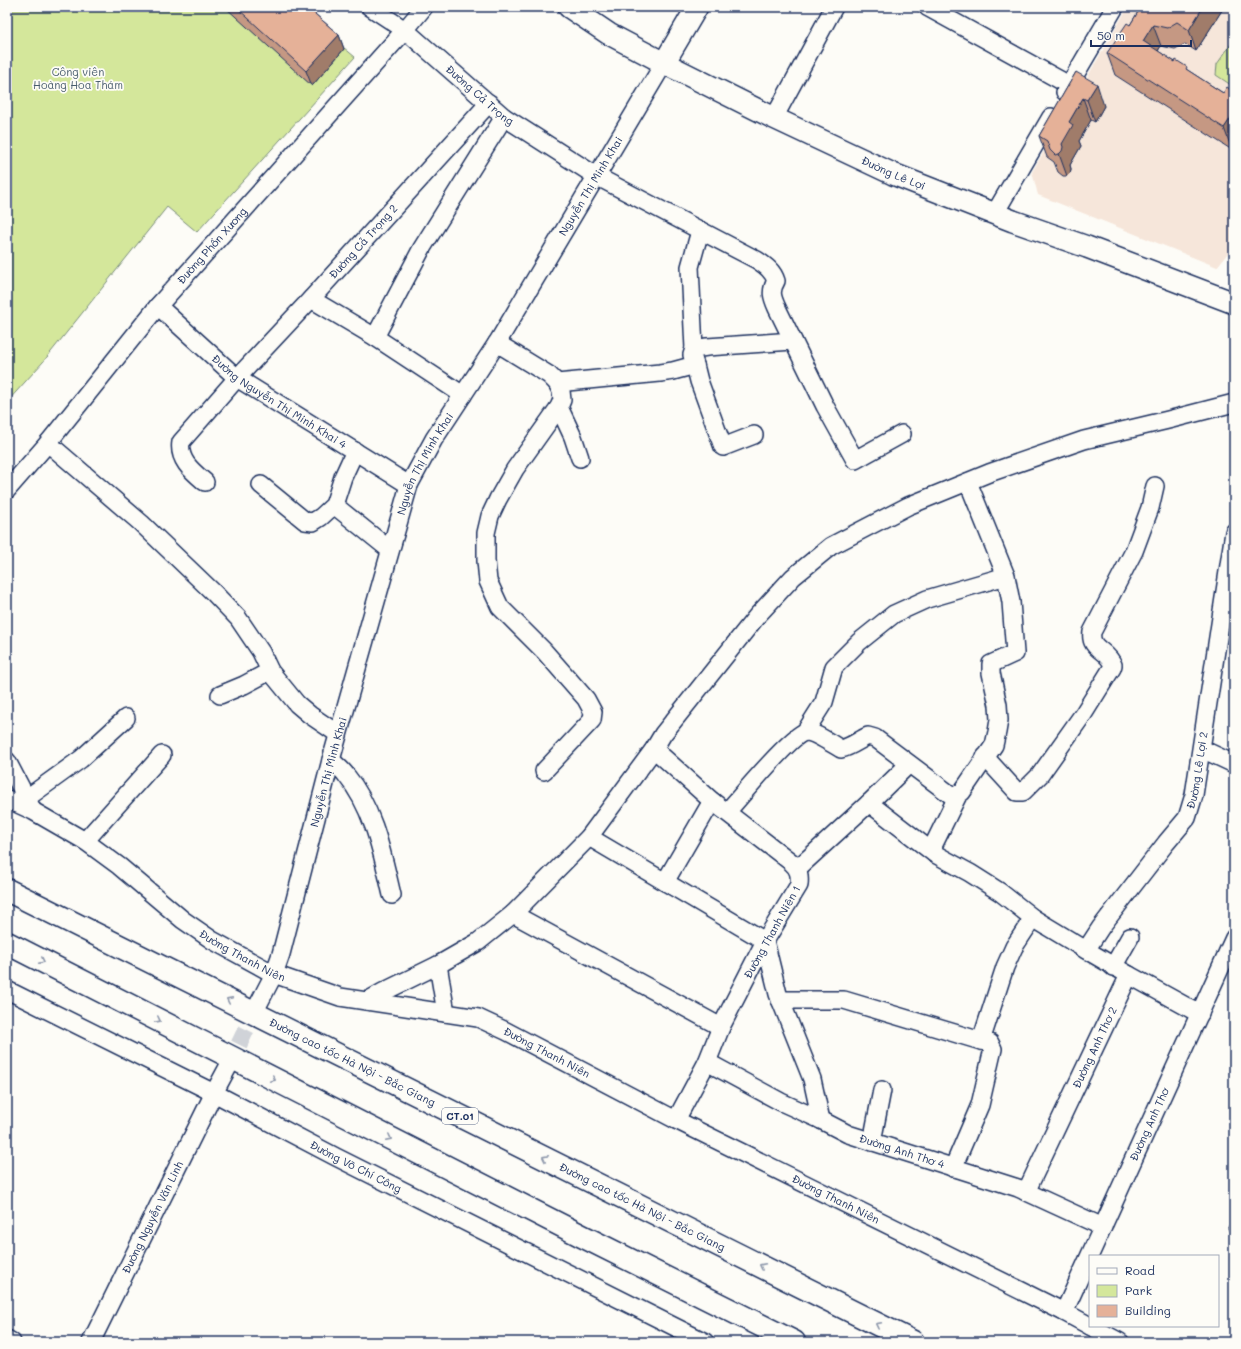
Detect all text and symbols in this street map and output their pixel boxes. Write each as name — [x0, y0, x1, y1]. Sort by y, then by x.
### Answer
scale bar — [1091, 22, 1191, 48]
text: 50 m — [1097, 27, 1125, 43]
street label: Đường Cả Trọng — [443, 61, 517, 128]
park label: Công viên Hoàng Hoa Thám — [33, 64, 123, 92]
street label: Nguyễn Thị Minh Khai — [555, 134, 626, 238]
street label: Đường Lê Lợi — [859, 152, 928, 193]
street label: Đường Cả Trọng 2 — [325, 201, 400, 281]
street label: Đường Phồn Xương — [173, 204, 250, 287]
street label: Đường Nguyễn Thị Minh Khai 4 — [209, 351, 350, 452]
street label: Nguyễn Thị Minh Khai — [393, 410, 456, 517]
street label: Nguyễn Thị Minh Khai — [306, 715, 350, 829]
street label: Đường Lê Lợi 2 — [1182, 731, 1211, 811]
street label: Đường Thanh Niên 1 — [740, 883, 803, 981]
street label: Đường Thanh Niên — [197, 926, 287, 984]
one-way arrow — [38, 956, 45, 964]
one-way arrow — [225, 998, 233, 1005]
street label: Đường Anh Thơ 2 — [1068, 1004, 1120, 1090]
street label: Đường cao tốc Hà Nội - Bắc Giang — [267, 1014, 438, 1110]
one-way arrow — [153, 1015, 161, 1023]
street label: Đường Thanh Niên — [501, 1023, 593, 1081]
one-way arrow — [269, 1074, 277, 1082]
street label: Đường Anh Thơ — [1126, 1084, 1173, 1163]
road number: CT.01 — [442, 1108, 478, 1124]
street label: Đường Anh Thơ 4 — [857, 1130, 947, 1171]
one-way arrow — [385, 1133, 392, 1141]
street label: Đường Võ Chí Công — [308, 1137, 404, 1196]
one-way arrow — [542, 1155, 550, 1163]
street label: Đường Nguyễn Văn Linh — [118, 1158, 186, 1276]
street label: Đường cao tốc Hà Nội - Bắc Giang — [557, 1159, 728, 1254]
street label: Đường Thanh Niên — [790, 1171, 882, 1227]
legend — [1089, 1255, 1219, 1327]
text: Road — [1125, 1262, 1155, 1278]
one-way arrow — [759, 1263, 766, 1271]
text: Park — [1125, 1282, 1152, 1298]
text: Building — [1125, 1302, 1171, 1318]
one-way arrow — [875, 1322, 882, 1329]

